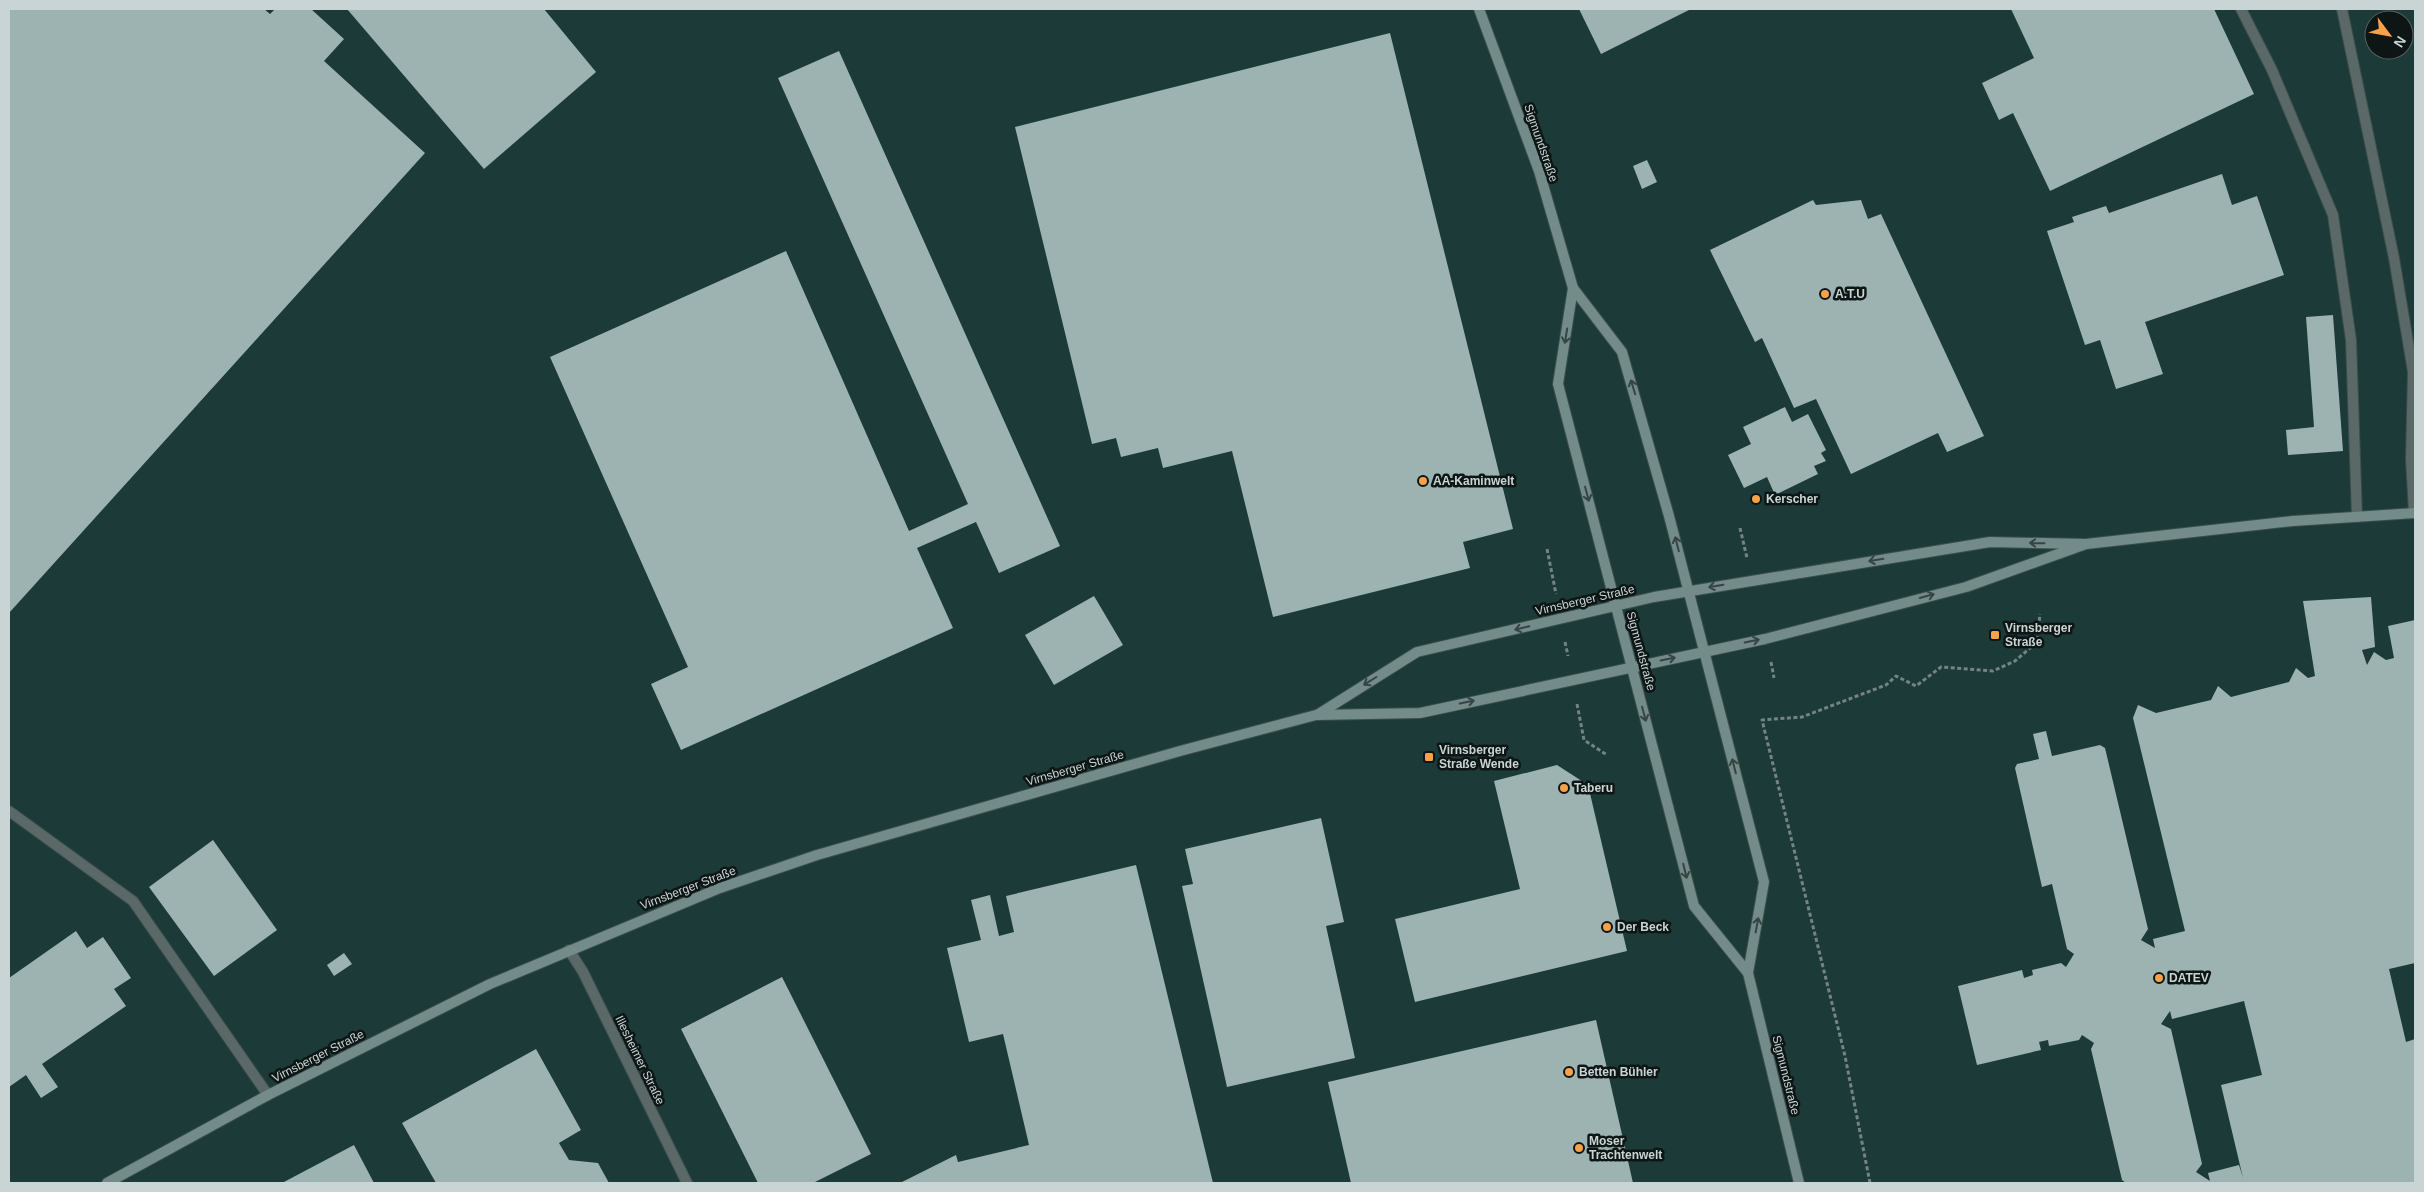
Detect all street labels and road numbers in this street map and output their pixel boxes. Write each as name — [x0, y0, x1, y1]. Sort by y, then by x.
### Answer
street label: Sigmundstraße — [1521, 102, 1561, 184]
street label: Virnsberger Straße — [1534, 582, 1636, 618]
street label: Sigmundstraße — [1624, 610, 1658, 692]
street label: Virnsberger Straße — [1024, 747, 1126, 789]
street label: Virnsberger Straße — [638, 863, 738, 913]
street label: Illesheimer Straße — [612, 1013, 668, 1107]
street label: Virnsberger Straße — [270, 1027, 367, 1085]
street label: Sigmundstraße — [1769, 1034, 1803, 1116]

